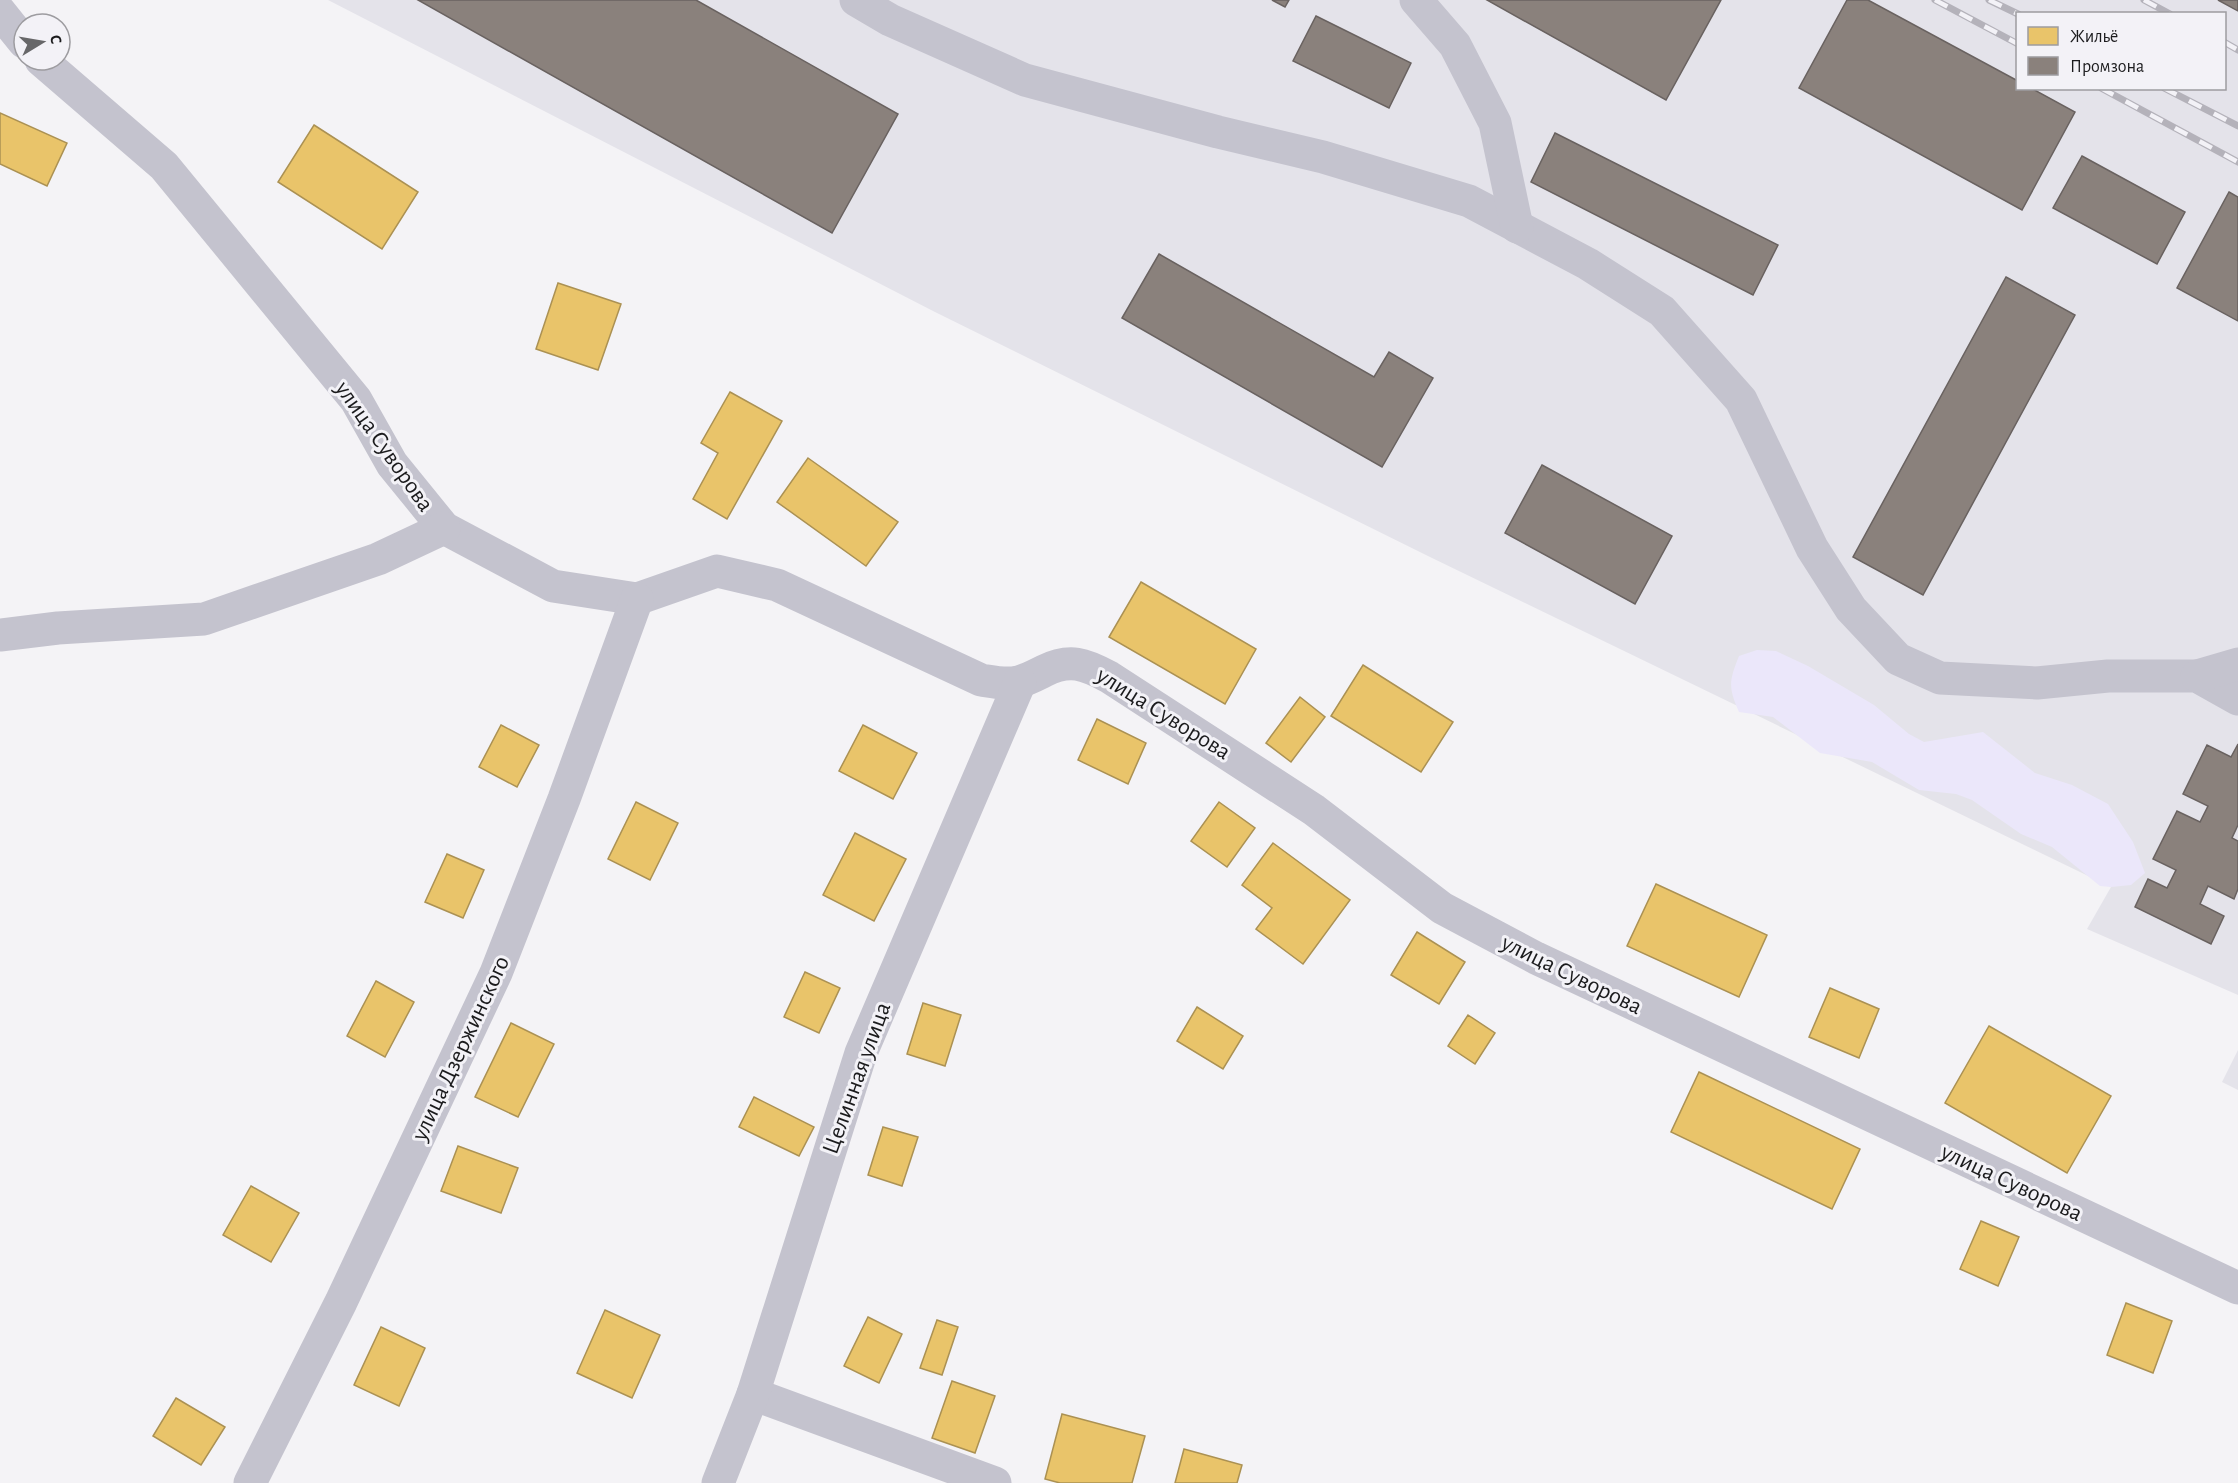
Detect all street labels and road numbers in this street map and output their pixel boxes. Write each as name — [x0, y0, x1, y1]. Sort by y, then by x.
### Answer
street label: улица Суворова — [330, 376, 438, 516]
street label: улица Суворова — [1091, 663, 1235, 765]
street label: улица Суворова — [1497, 930, 1646, 1019]
street label: улица Дзержинского — [407, 952, 514, 1145]
street label: Целинная улица — [818, 999, 896, 1157]
street label: улица Суворова — [1936, 1139, 2086, 1226]

